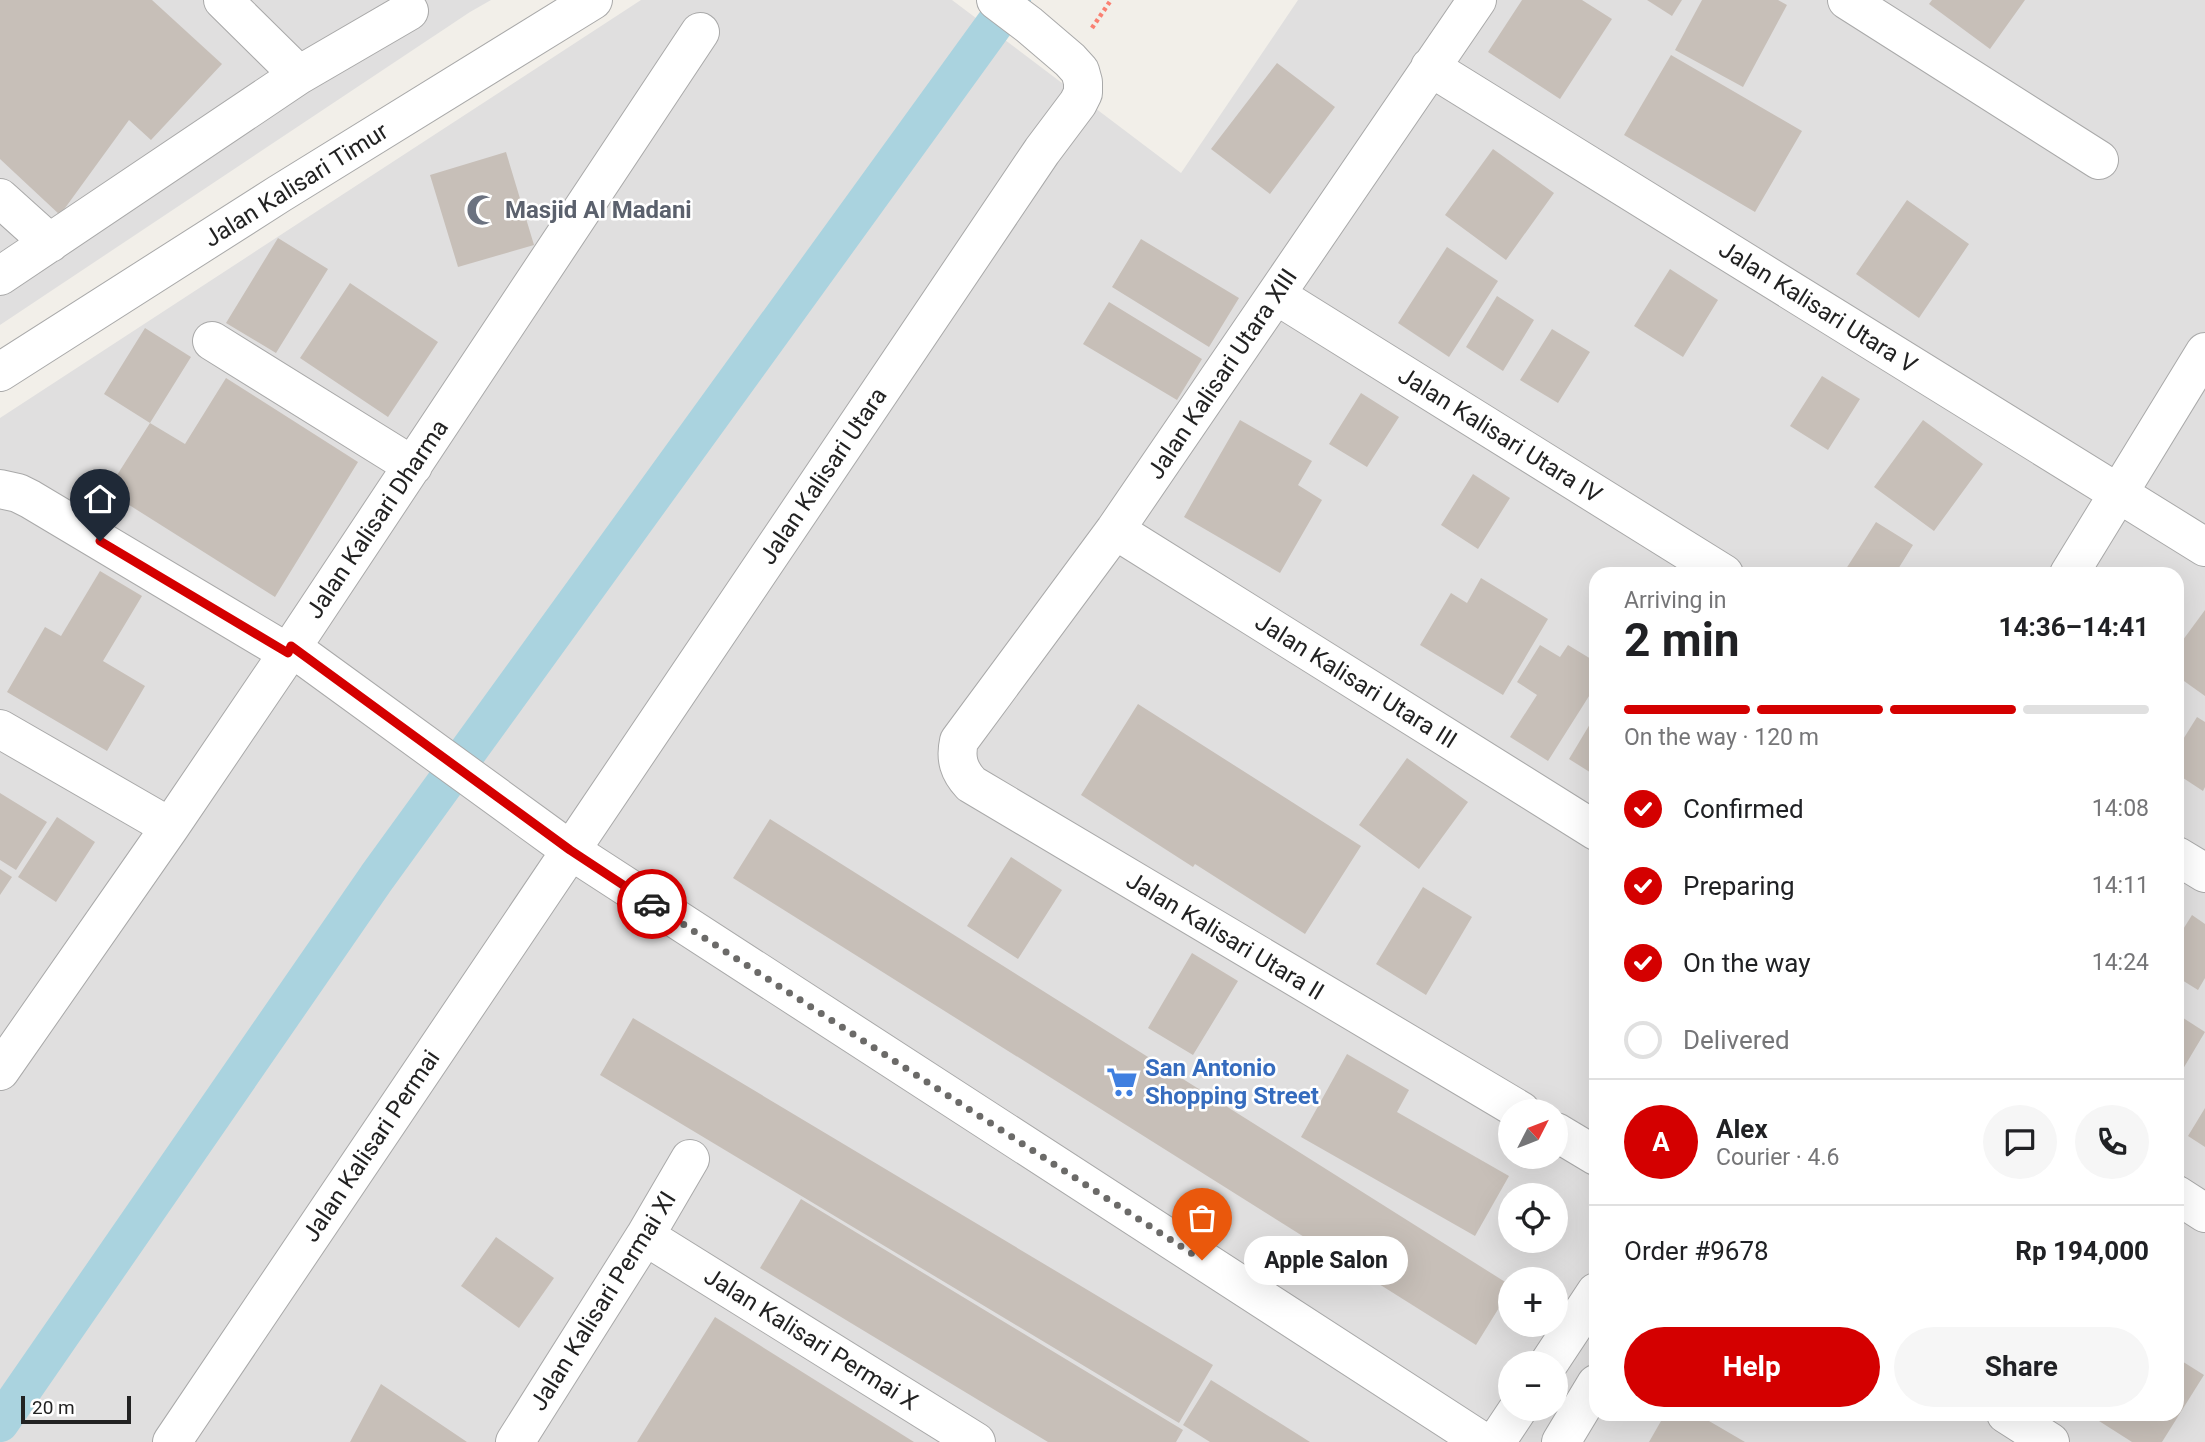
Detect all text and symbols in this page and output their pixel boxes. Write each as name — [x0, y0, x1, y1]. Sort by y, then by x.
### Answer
street label: Jalan Kalisari Timur — [199, 117, 393, 253]
mosque icon: Masjid Al Madani — [465, 193, 499, 227]
place label: Masjid Al Madani — [505, 196, 692, 224]
street label: Jalan Kalisari Utara V — [1714, 235, 1922, 379]
street label: Jalan Kalisari Utara XIII — [1141, 264, 1303, 484]
street label: Jalan Kalisari Utara IV — [1393, 361, 1607, 509]
street label: Jalan Kalisari Utara — [754, 382, 892, 570]
street label: Jalan Kalisari Dharma — [300, 414, 454, 624]
pin — [70, 469, 130, 541]
icon: home — [81, 480, 119, 518]
text: Arriving in — [1624, 587, 1727, 614]
street label: Jalan Kalisari Utara III — [1250, 608, 1462, 754]
text: 14:36–14:41 — [1999, 612, 2149, 642]
text: 2 min — [1624, 613, 1740, 667]
text: On the way · 120 m — [1624, 724, 1819, 751]
icon: check — [1624, 790, 1662, 828]
text: Confirmed — [1683, 794, 1804, 824]
text: 14:08 — [2092, 795, 2149, 822]
street label: Jalan Kalisari Utara II — [1121, 866, 1329, 1006]
icon: check — [1624, 867, 1662, 905]
courier — [617, 869, 687, 939]
text: Preparing — [1683, 871, 1795, 901]
text: 14:11 — [2092, 872, 2149, 899]
icon: car — [633, 885, 671, 923]
icon: check — [1624, 944, 1662, 982]
text: On the way — [1683, 948, 1811, 978]
text: 14:24 — [2092, 949, 2149, 976]
text: Delivered — [1683, 1025, 1790, 1055]
street label: Jalan Kalisari Permai — [296, 1045, 446, 1247]
place label: San Antonio Shopping Street — [1145, 1054, 1319, 1110]
supermarket icon: San Antonio Shopping Street — [1105, 1065, 1139, 1099]
north arrow — [1498, 1099, 1568, 1169]
map controls — [1498, 1099, 1568, 1421]
button: chat — [1983, 1105, 2057, 1179]
button: phone — [2075, 1105, 2149, 1179]
text: Alex — [1716, 1114, 1768, 1144]
text: A — [1652, 1127, 1670, 1157]
text: Courier · 4.6 — [1716, 1144, 1839, 1171]
button: locate — [1498, 1183, 1568, 1253]
street label: Jalan Kalisari Permai XI — [524, 1186, 682, 1416]
pin — [1172, 1188, 1232, 1260]
icon: bag — [1183, 1199, 1221, 1237]
callout: Apple Salon — [1244, 1236, 1408, 1284]
text: Order #9678 — [1624, 1236, 1769, 1266]
text: Rp 194,000 — [2015, 1236, 2149, 1266]
text: Apple Salon — [1264, 1247, 1388, 1274]
street label: Jalan Kalisari Permai X — [699, 1262, 923, 1416]
button: + — [1498, 1267, 1568, 1337]
button: Help — [1624, 1327, 1880, 1407]
button: Share — [1894, 1327, 2149, 1407]
button: − — [1498, 1351, 1568, 1421]
scale bar — [21, 1393, 131, 1425]
text: 20 m — [32, 1396, 75, 1419]

